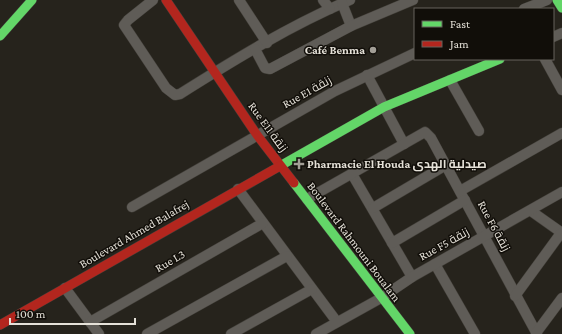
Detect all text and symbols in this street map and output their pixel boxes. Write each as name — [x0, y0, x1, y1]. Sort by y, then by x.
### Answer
legend — [414, 8, 554, 60]
text: Fast — [450, 17, 471, 31]
text: Jam — [449, 37, 469, 51]
place label: Café Benma — [305, 43, 365, 57]
marker: Café Benma — [368, 45, 378, 55]
street label: Rue E1 زنقة — [280, 73, 334, 111]
street label: Rue E11 زنقة — [245, 99, 291, 155]
place label: Pharmacie El Houda صيدلية الهدى — [307, 157, 487, 172]
marker: Pharmacie El Houda صيدلية الهدى — [294, 159, 304, 169]
street label: Boulevard Rahmouni Boualam — [304, 179, 404, 305]
street label: Boulevard Ahmed Balafrej — [77, 197, 191, 271]
street label: Rue F6 زنقة — [475, 198, 513, 254]
street label: Rue F5 زنقة — [417, 225, 471, 263]
street label: Rue L3 — [153, 247, 188, 275]
scale bar — [10, 300, 135, 326]
text: 100 m — [16, 307, 46, 321]

